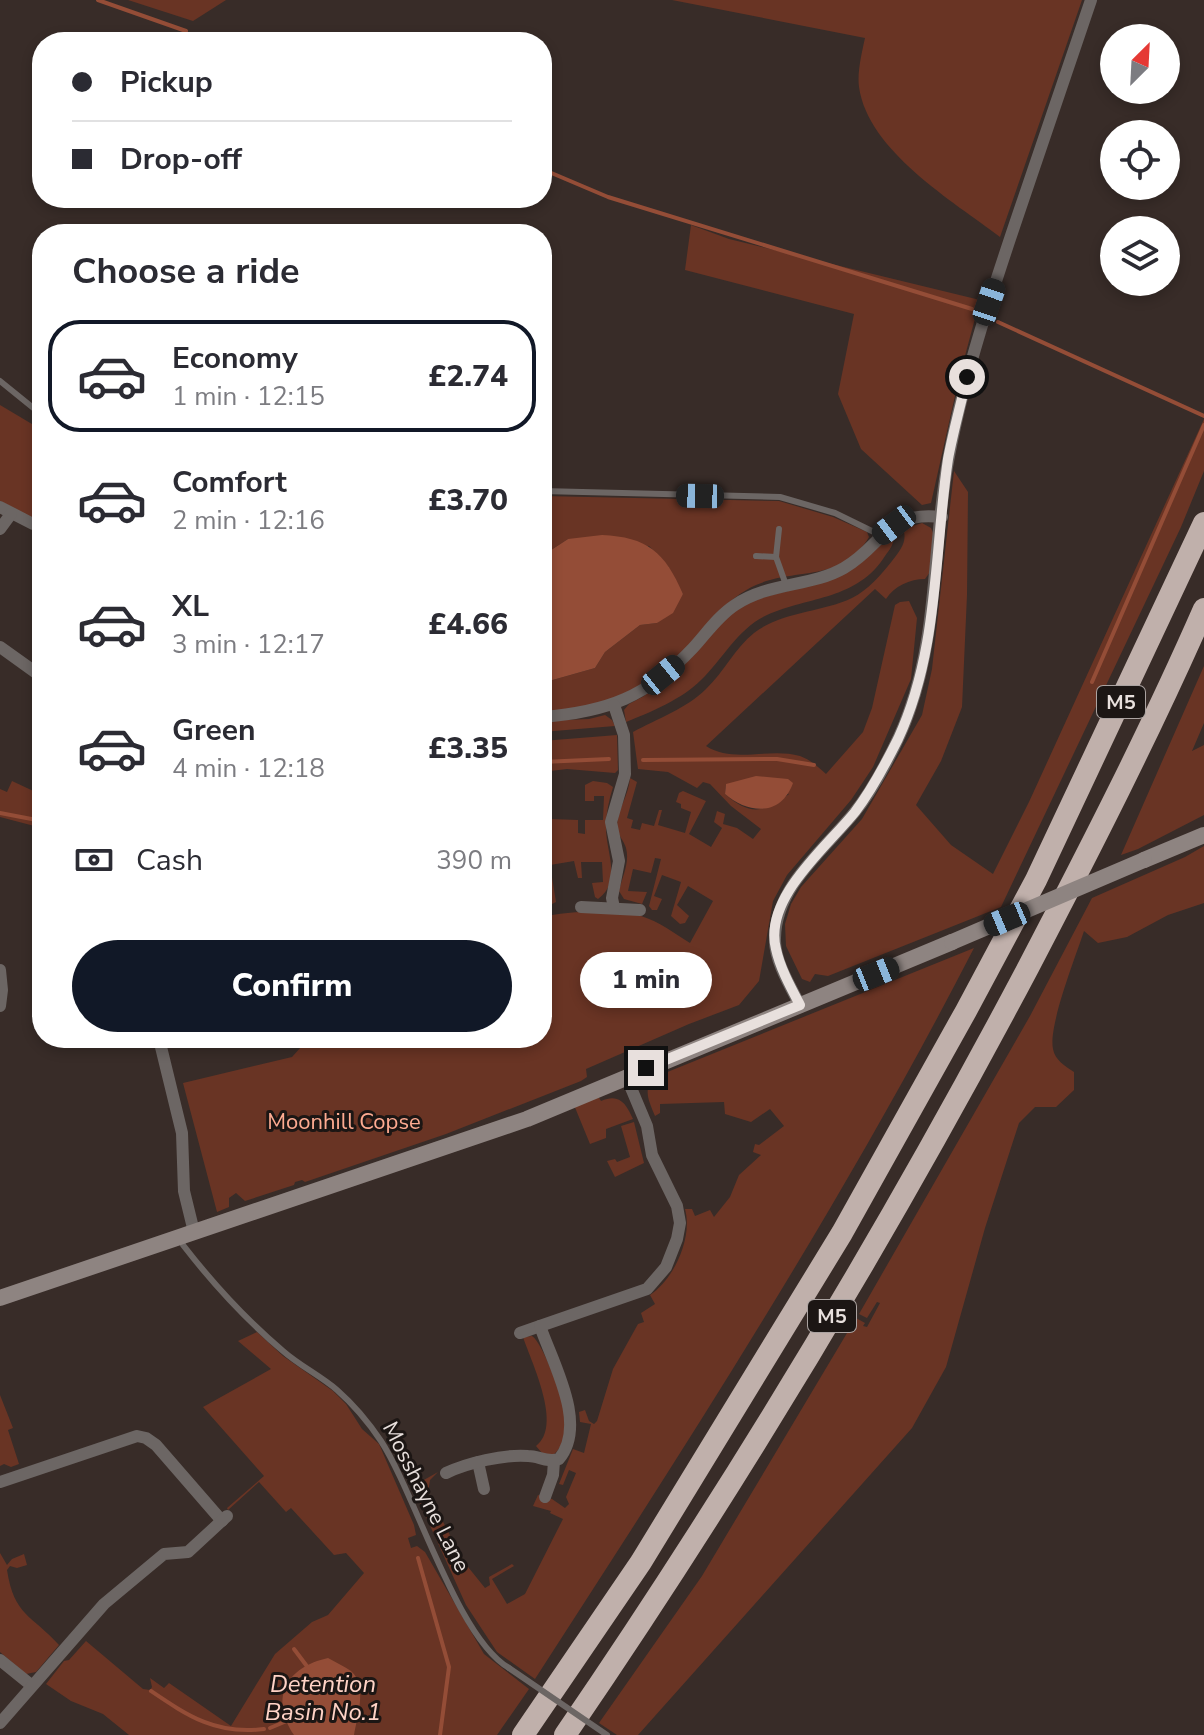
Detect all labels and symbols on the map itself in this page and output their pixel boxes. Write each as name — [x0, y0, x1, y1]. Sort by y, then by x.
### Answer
north arrow — [1100, 24, 1180, 104]
car — [970, 275, 1008, 329]
route start — [949, 359, 985, 395]
car — [676, 484, 724, 508]
car — [868, 501, 920, 549]
car — [637, 651, 689, 699]
road number: M5 — [1097, 686, 1145, 718]
car — [980, 899, 1034, 939]
callout: 1 min — [580, 952, 712, 1008]
car — [849, 954, 903, 994]
route end — [628, 1050, 664, 1086]
park label: Moonhill Copse — [267, 1107, 421, 1137]
road number: M5 — [808, 1300, 856, 1332]
street label: Mosshayne Lane — [375, 1417, 477, 1577]
water label: Detention Basin No.1 — [265, 1668, 381, 1728]

